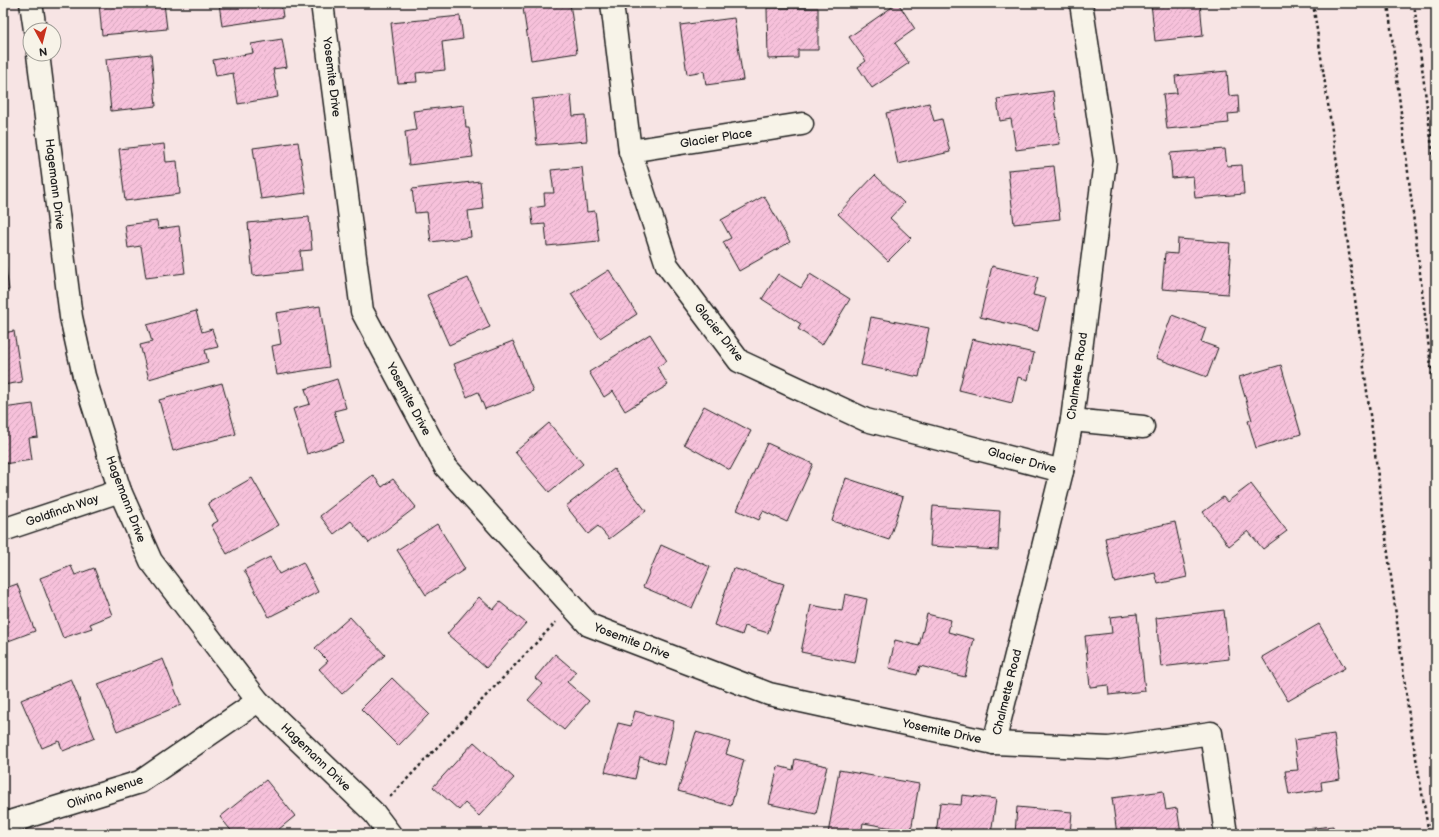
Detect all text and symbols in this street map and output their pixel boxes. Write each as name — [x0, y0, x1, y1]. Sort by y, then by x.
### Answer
north arrow — [22, 22, 62, 62]
street label: Yosemite Drive — [319, 35, 344, 118]
text: N — [38, 44, 48, 58]
street label: Glacier Place — [679, 125, 753, 152]
street label: Hagemann Drive — [41, 138, 68, 230]
street label: Glacier Drive — [691, 300, 747, 364]
street label: Chalmette Road — [1064, 331, 1091, 421]
street label: Yosemite Drive — [383, 359, 434, 438]
street label: Glacier Drive — [986, 444, 1058, 477]
street label: Hagemann Drive — [102, 454, 149, 545]
street label: Goldfinch Way — [24, 491, 101, 530]
street label: Yosemite Drive — [591, 620, 672, 663]
street label: Chalmette Road — [990, 647, 1025, 737]
street label: Yosemite Drive — [900, 716, 983, 747]
street label: Hagemann Drive — [278, 720, 354, 794]
street label: Olivina Avenue — [65, 772, 145, 813]

